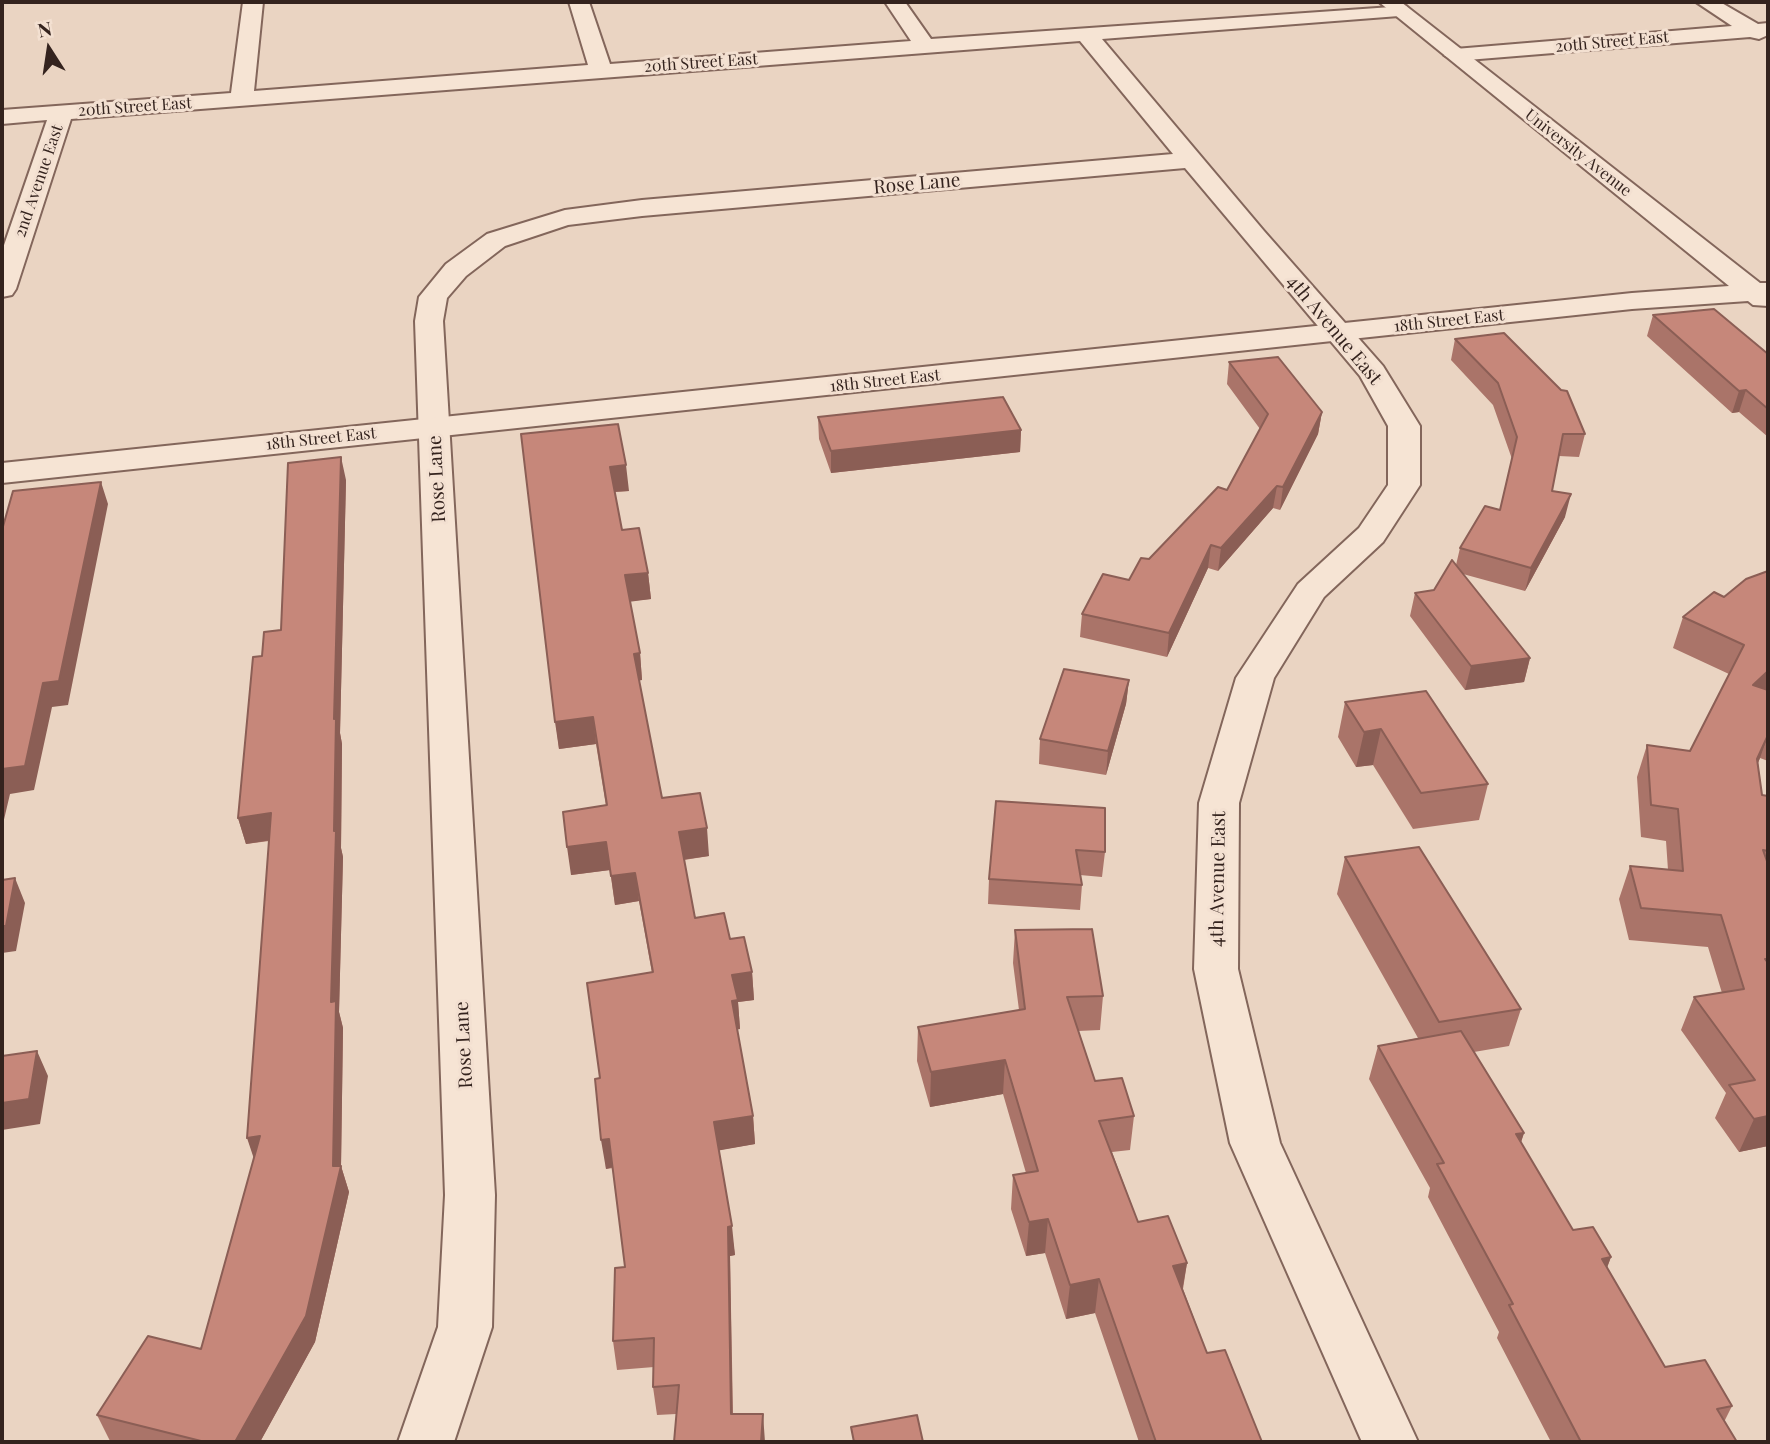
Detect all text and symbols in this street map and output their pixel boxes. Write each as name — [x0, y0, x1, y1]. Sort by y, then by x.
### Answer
north arrow — [14, 14, 84, 84]
text: N — [35, 14, 54, 43]
street label: 20th Street East — [1554, 27, 1670, 57]
street label: 20th Street East — [644, 49, 758, 77]
street label: 20th Street East — [78, 93, 192, 121]
street label: University Avenue — [1521, 105, 1635, 201]
street label: 2nd Avenue East — [11, 122, 67, 240]
street label: Rose Lane — [873, 169, 961, 199]
street label: 4th Avenue East — [1282, 271, 1386, 389]
street label: 18th Street East — [1393, 306, 1505, 336]
street label: 18th Street East — [829, 366, 941, 396]
street label: 18th Street East — [265, 424, 377, 454]
street label: Rose Lane — [423, 435, 451, 523]
street label: 4th Avenue East — [1205, 811, 1231, 947]
street label: Rose Lane — [450, 1001, 478, 1089]

